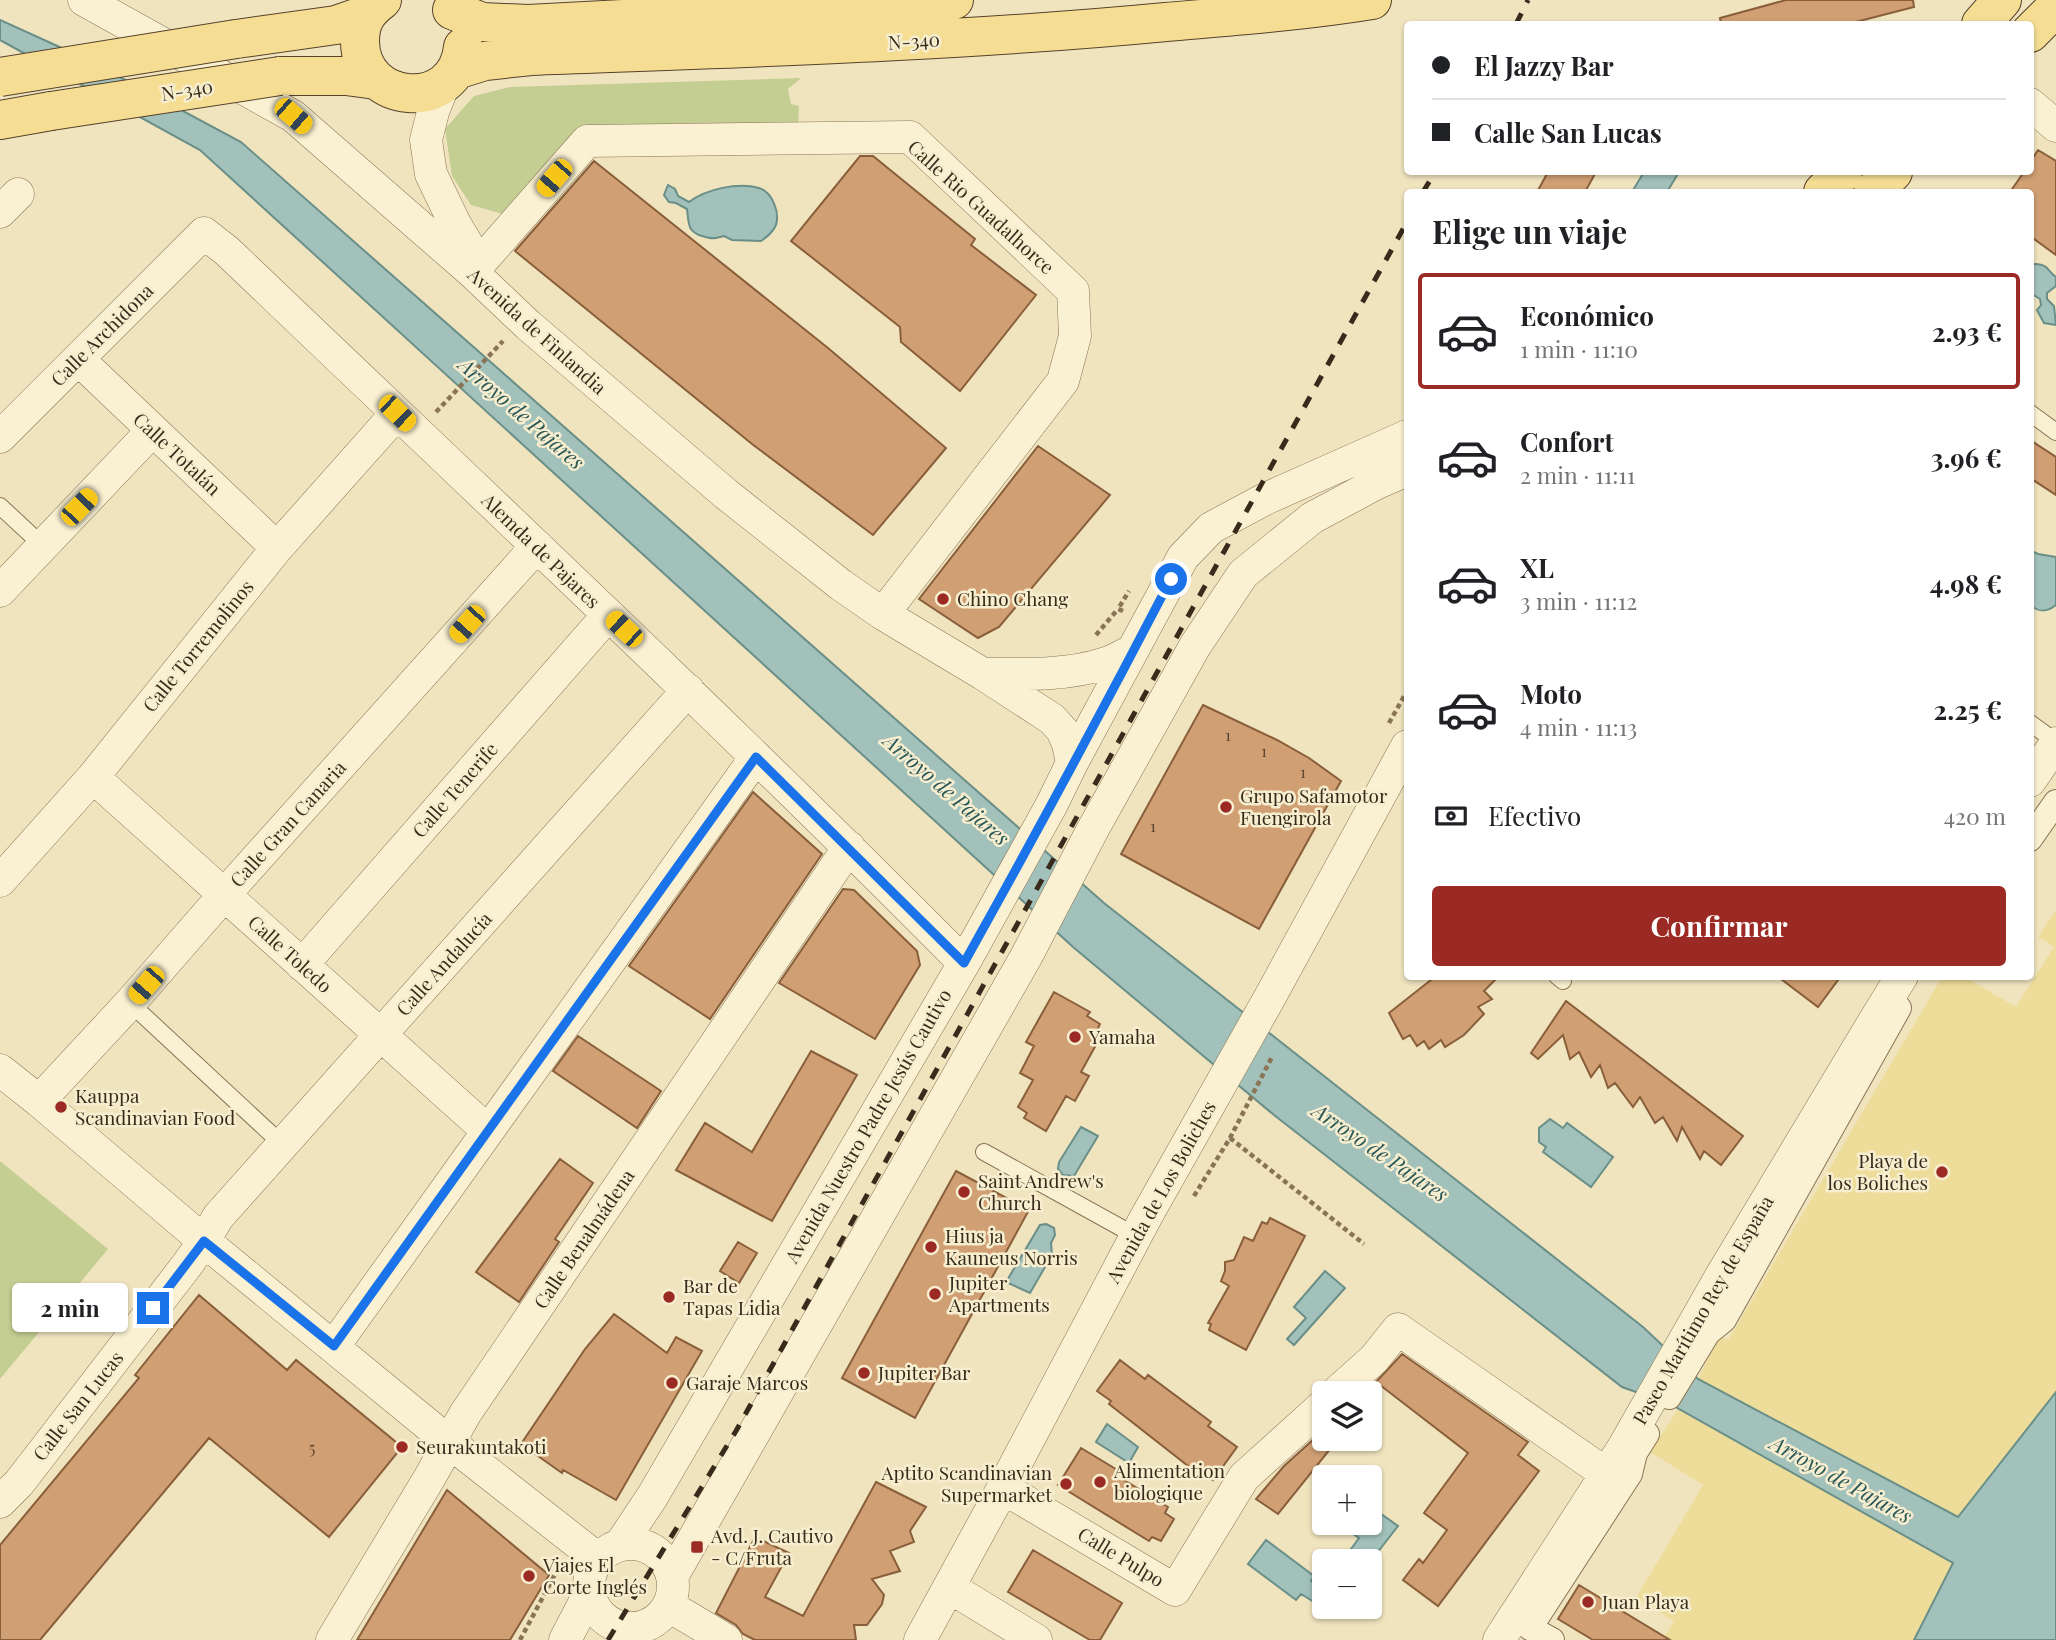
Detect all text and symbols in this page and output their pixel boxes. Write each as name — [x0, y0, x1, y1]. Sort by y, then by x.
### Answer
street label: N-340 — [887, 25, 941, 55]
text: El Jazzy Bar — [1474, 48, 1614, 83]
street label: N-340 — [159, 72, 215, 106]
car — [271, 94, 316, 138]
text: Calle San Lucas — [1474, 115, 1662, 150]
street label: Calle Rio Guadalhorce — [903, 133, 1061, 279]
car — [533, 155, 576, 201]
text: Elige un viaje — [1432, 209, 1627, 252]
street label: Avenida de Finlandia — [462, 260, 613, 400]
street label: Calle Archidona — [44, 277, 159, 391]
text: Económico — [1520, 298, 1654, 333]
icon: car — [1436, 300, 1499, 363]
text: 2.93 € — [1932, 314, 2002, 349]
text: 1 min · 11:10 — [1520, 333, 1638, 364]
water label: Arroyo de Pajares — [452, 349, 591, 475]
car — [375, 391, 420, 435]
street label: Calle Totalán — [128, 406, 228, 501]
text: Confort — [1520, 424, 1614, 459]
icon: car — [1436, 426, 1499, 489]
text: 3.96 € — [1931, 440, 2002, 475]
text: 2 min · 11:11 — [1520, 459, 1635, 490]
car — [57, 485, 102, 529]
street label: Alemda de Pajares — [476, 486, 607, 614]
text: XL — [1520, 550, 1554, 585]
icon: car — [1436, 552, 1499, 615]
route start — [1155, 563, 1187, 595]
text: 4.98 € — [1930, 566, 2002, 601]
street label: Calle Torremolinos — [136, 574, 259, 717]
place label: Chino Chang — [957, 585, 1068, 611]
text: 3 min · 11:12 — [1520, 585, 1637, 616]
marker: Chino Chang — [935, 591, 951, 607]
car — [446, 601, 489, 647]
car — [602, 607, 647, 651]
text: Moto — [1520, 676, 1582, 711]
icon: car — [1436, 678, 1499, 741]
text: 2.25 € — [1934, 692, 2002, 727]
text: 4 min · 11:13 — [1520, 711, 1637, 742]
house number: 1 — [1225, 724, 1231, 745]
water label: Arroyo de Pajares — [877, 725, 1016, 851]
street label: Calle Tenerife — [406, 736, 503, 843]
house number: 1 — [1261, 740, 1267, 761]
street label: Calle Gran Canaria — [223, 754, 351, 892]
house number: 1 — [1300, 761, 1306, 782]
place label: Grupo Safamotor Fuengirola — [1240, 782, 1388, 830]
icon: cash — [1432, 797, 1470, 835]
text: Efectivo — [1488, 798, 1581, 833]
marker: Grupo Safamotor Fuengirola — [1218, 799, 1234, 815]
text: 420 m — [1944, 800, 2006, 831]
house number: 1 — [1150, 815, 1156, 836]
button: Confirmar — [1432, 886, 2006, 966]
street label: Calle Andalucía — [390, 905, 497, 1021]
street label: Calle Toledo — [243, 909, 338, 998]
car — [125, 962, 168, 1008]
street label: Avenida Nuestro Padre Jesús Cautivo — [777, 984, 956, 1268]
place label: Yamaha — [1088, 1023, 1156, 1049]
marker: Yamaha — [1067, 1029, 1083, 1045]
place label: Kauppa Scandinavian Food — [75, 1082, 235, 1130]
water label: Arroyo de Pajares — [1306, 1095, 1454, 1207]
street label: Avenida de Los Boliches — [1099, 1096, 1221, 1288]
marker: Kauppa Scandinavian Food — [53, 1099, 69, 1115]
place label: Playa de los Boliches — [1828, 1147, 1928, 1195]
street label: Calle Benalmádena — [527, 1163, 640, 1313]
marker: Playa de los Boliches — [1934, 1164, 1950, 1180]
place label: Saint Andrew's Church — [978, 1167, 1104, 1215]
marker: Saint Andrew's Church — [956, 1184, 972, 1200]
street label: Paseo Marítimo Rey de España — [1626, 1190, 1779, 1429]
place label: Hius ja Kauneus Norris — [945, 1222, 1078, 1270]
marker: Hius ja Kauneus Norris — [923, 1239, 939, 1255]
place label: Jupiter Apartments — [948, 1269, 1050, 1317]
place label: Bar de Tapas Lidia — [683, 1272, 781, 1320]
callout: 2 min — [13, 1284, 128, 1332]
marker: Jupiter Apartments — [927, 1286, 943, 1302]
marker: Bar de Tapas Lidia — [661, 1289, 677, 1305]
text: 2 min — [40, 1292, 100, 1323]
route end — [137, 1292, 169, 1324]
street label: Calle San Lucas — [26, 1345, 128, 1466]
place label: Jupiter Bar — [877, 1359, 971, 1385]
marker: Jupiter Bar — [856, 1365, 872, 1381]
place label: Garaje Marcos — [686, 1369, 808, 1395]
marker: Garaje Marcos — [664, 1375, 680, 1391]
map controls — [1312, 1381, 1382, 1619]
button: layers — [1312, 1381, 1382, 1451]
water label: Arroyo de Pajares — [1764, 1427, 1918, 1529]
place label: Seurakuntakoti — [416, 1433, 547, 1459]
house number: 5 — [309, 1437, 315, 1458]
marker: Seurakuntakoti — [394, 1439, 410, 1455]
place label: Alimentation biologique — [1113, 1457, 1226, 1505]
place label: Aptito Scandinavian Supermarket — [881, 1459, 1053, 1507]
button: + — [1312, 1465, 1382, 1535]
marker: Alimentation biologique — [1092, 1474, 1108, 1490]
marker: Aptito Scandinavian Supermarket — [1058, 1476, 1074, 1492]
street label: Calle Pulpo — [1073, 1520, 1170, 1592]
place label: Avd. J. Cautivo - C/Fruta — [710, 1522, 833, 1570]
marker: Avd. J. Cautivo - C/Fruta — [689, 1539, 705, 1555]
button: − — [1312, 1549, 1382, 1619]
place label: Viajes El Corte Inglés — [542, 1551, 647, 1599]
marker: Viajes El Corte Inglés — [521, 1568, 537, 1584]
place label: Juan Playa — [1601, 1588, 1690, 1614]
marker: Juan Playa — [1580, 1594, 1596, 1610]

